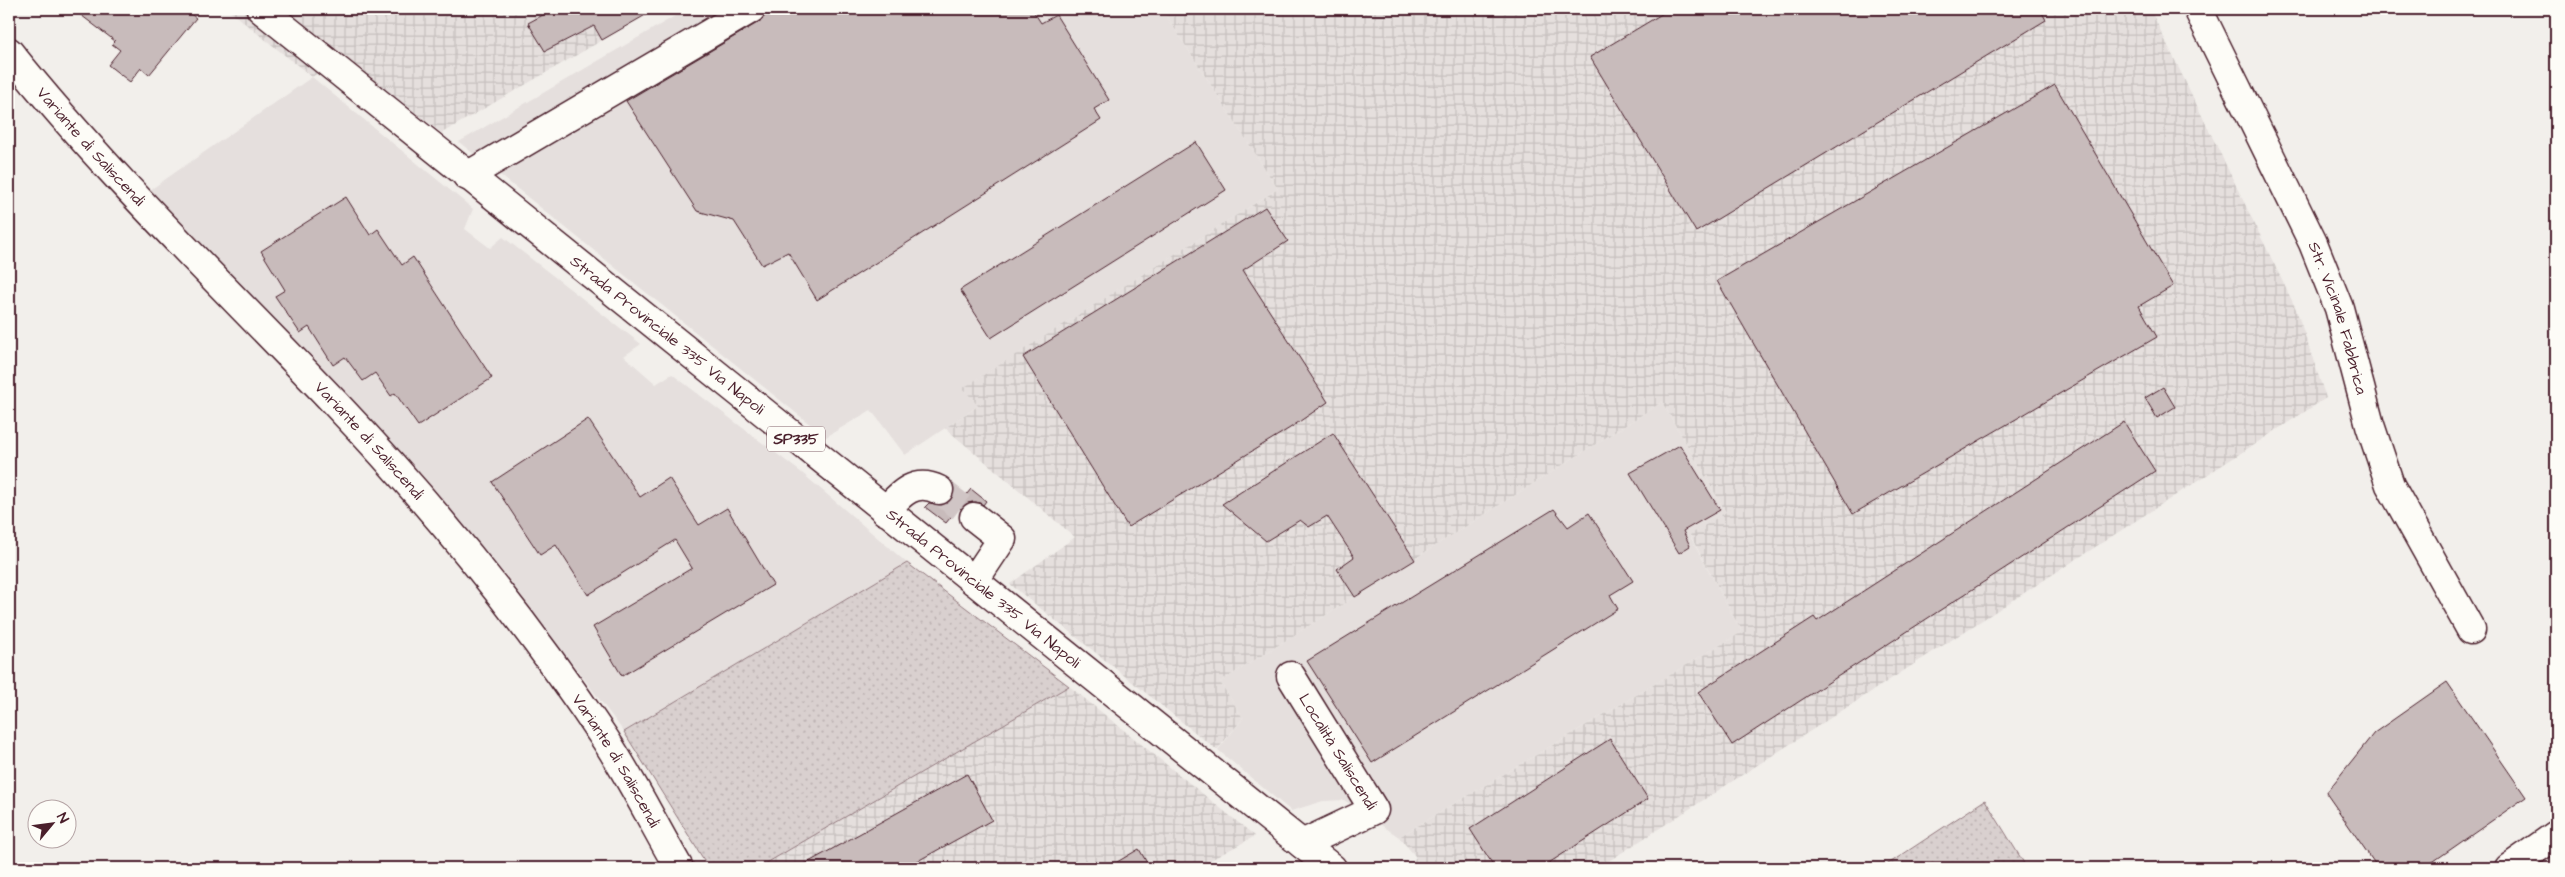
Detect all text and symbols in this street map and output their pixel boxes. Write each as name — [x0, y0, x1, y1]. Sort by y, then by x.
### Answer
street label: Variante di Saliscendi — [31, 82, 150, 211]
street label: Str. Vicinale Fabbrica — [2303, 238, 2372, 397]
street label: Strada Provinciale 335 Via Napoli — [566, 250, 770, 420]
street label: Variante di Saliscendi — [309, 377, 429, 505]
road number: SP335 — [767, 426, 825, 452]
street label: Strada Provinciale 335 Via Napoli — [881, 504, 1086, 673]
street label: Località Saliscendi — [1293, 689, 1383, 815]
street label: Variante di Saliscendi — [567, 690, 665, 832]
north arrow — [28, 800, 78, 850]
text: N — [52, 809, 73, 827]

